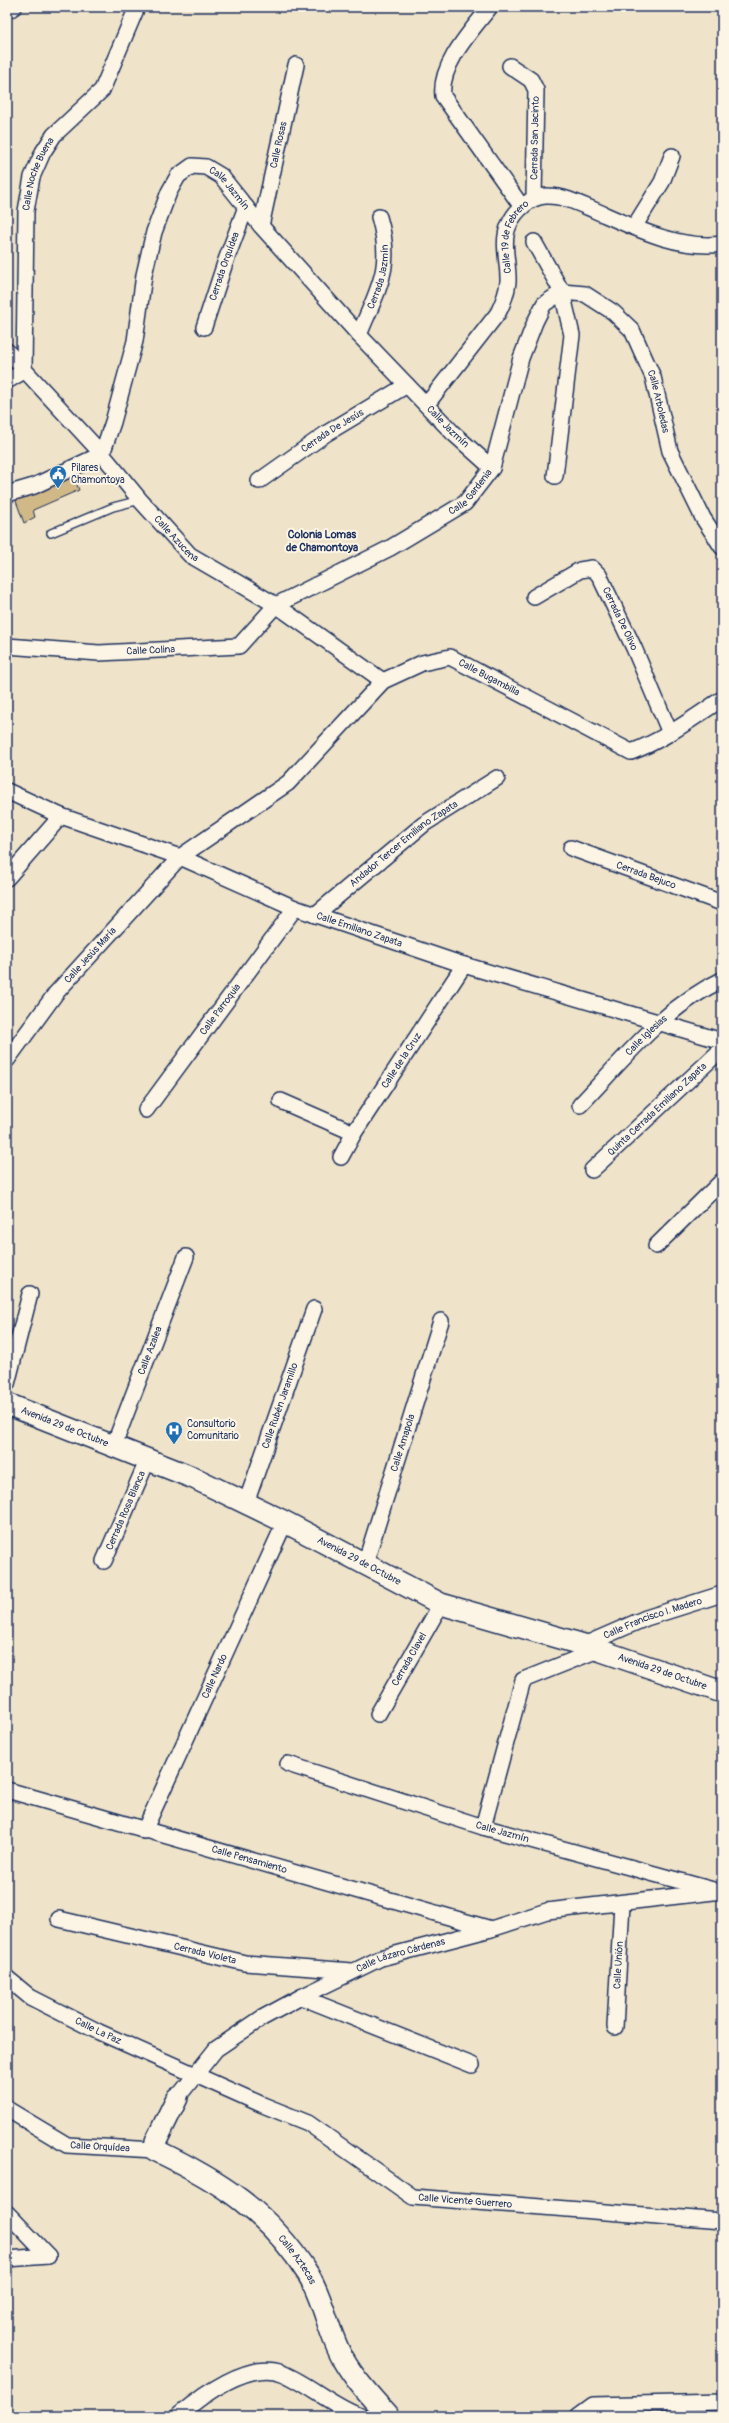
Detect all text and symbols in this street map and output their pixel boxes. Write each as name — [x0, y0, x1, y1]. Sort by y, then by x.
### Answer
street label: Cerrada San Jacinto — [528, 95, 542, 180]
street label: Calle Rosas — [268, 120, 290, 169]
street label: Calle Noche Buena — [20, 135, 57, 212]
street label: Calle Jazmín — [207, 164, 252, 213]
street label: Calle 19 de Febrero — [499, 197, 532, 274]
street label: Cerrada Orquídea — [207, 230, 242, 302]
street label: Cerrada Jazmín — [365, 244, 391, 311]
street label: Calle Arboledas — [645, 368, 672, 435]
street label: Calle Jazmín — [424, 403, 472, 451]
street label: Cerrada De Jesús — [299, 406, 366, 455]
place label: Pilares Chamontoya — [71, 462, 125, 486]
public building icon: Pilares Chamontoya — [48, 464, 68, 489]
street label: Calle Gardenia — [446, 467, 495, 518]
street label: Calle Azucena — [151, 513, 201, 565]
district label: Colonia Lomas de Chamontoya — [286, 528, 358, 554]
street label: Cerrada De Olivo — [600, 585, 641, 653]
street label: Calle Colina — [126, 643, 176, 658]
street label: Calle Bugambilia — [456, 656, 522, 699]
street label: Andador Tercer Emiliano Zapata — [347, 798, 460, 889]
street label: Cerrada Bejuco — [615, 859, 678, 892]
street label: Calle Emiliano Zapata — [315, 910, 404, 950]
street label: Calle Jesús María — [62, 925, 119, 986]
street label: Calle Parroquia — [197, 981, 243, 1038]
street label: Calle Iglesias — [623, 1012, 670, 1058]
street label: Calle de la Cruz — [379, 1030, 424, 1091]
street label: Quinta Cerrada Emiliano Zapata — [605, 1060, 709, 1158]
street label: Calle Azalea — [135, 1324, 165, 1377]
street label: Calle Rubén Jaramillo — [259, 1361, 301, 1450]
street label: Avenida 29 de Octubre — [19, 1404, 110, 1450]
street label: Calle Amapola — [388, 1412, 418, 1473]
place label: Consultorio Comunitario — [187, 1418, 240, 1442]
hospital icon: Consultorio Comunitario — [164, 1420, 184, 1445]
street label: Cerrada Rosa Blanca — [103, 1469, 148, 1552]
street label: Avenida 29 de Octubre — [315, 1534, 403, 1588]
street label: Calle Francisco I. Madero — [602, 1594, 704, 1642]
street label: Cerrada Clavel — [389, 1630, 429, 1688]
street label: Avenida 29 de Octubre — [616, 1651, 708, 1692]
street label: Calle Nardo — [199, 1652, 230, 1700]
street label: Calle Jazmín — [474, 1819, 531, 1845]
street label: Calle Pensamiento — [210, 1843, 289, 1876]
street label: Calle Lázaro Cárdenas — [354, 1935, 447, 1975]
street label: Cerrada Violeta — [173, 1940, 238, 1967]
street label: Calle Unión — [611, 1940, 626, 1989]
street label: Calle La Paz — [73, 2015, 123, 2047]
street label: Calle Orquídea — [70, 2139, 131, 2155]
street label: Calle Vicente Guerrero — [418, 2191, 513, 2211]
street label: Calle Aztecas — [276, 2233, 319, 2287]

